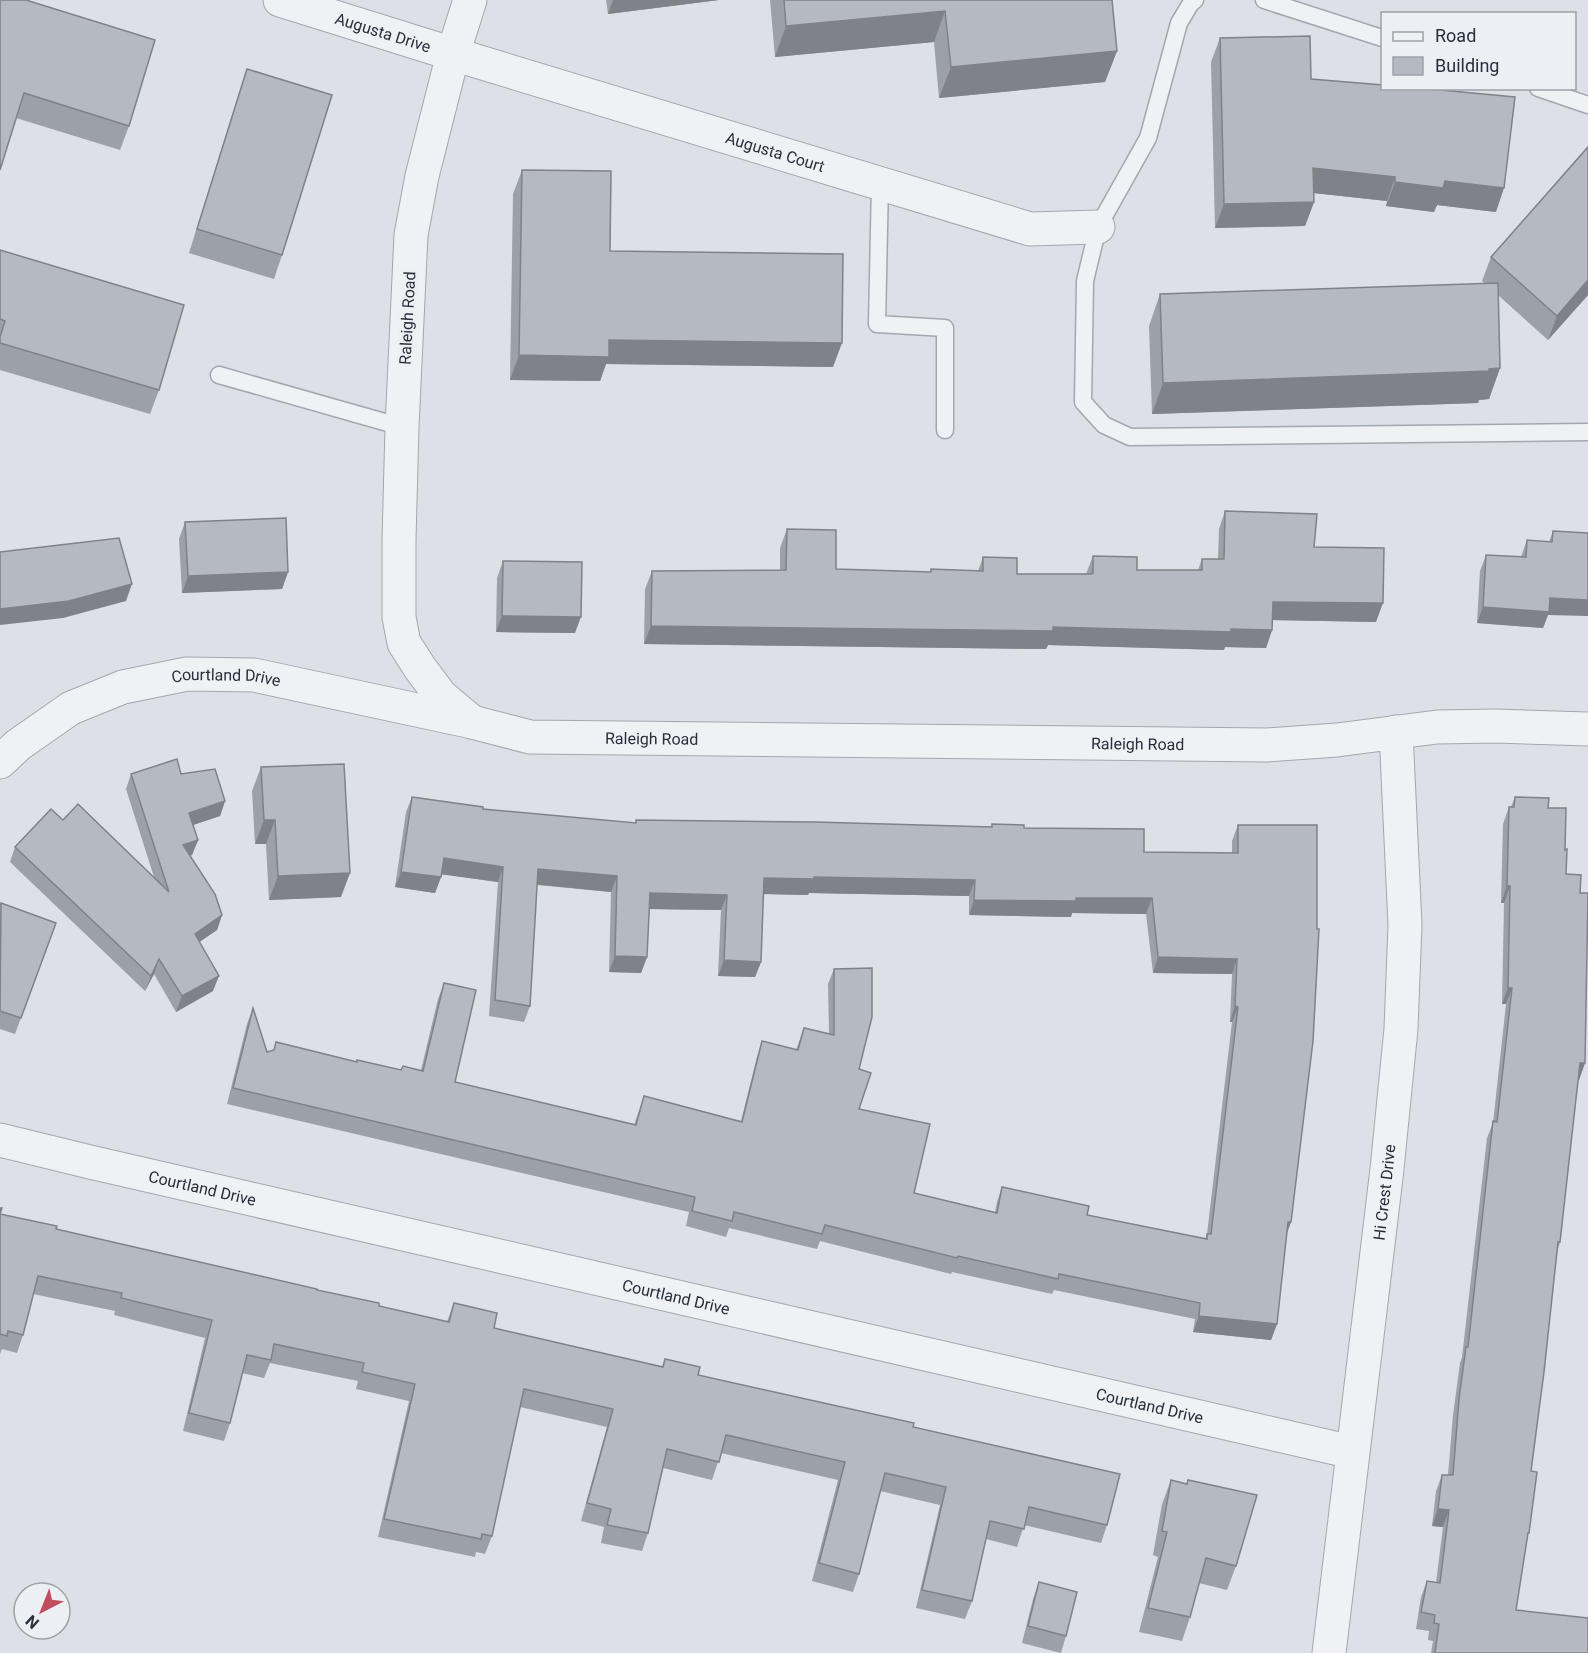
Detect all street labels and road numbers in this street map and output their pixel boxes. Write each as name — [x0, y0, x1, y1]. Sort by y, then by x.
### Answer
street label: Augusta Drive — [333, 9, 433, 56]
street label: Augusta Court — [723, 128, 827, 176]
street label: Raleigh Road — [396, 271, 419, 365]
street label: Courtland Drive — [170, 664, 282, 690]
street label: Raleigh Road — [605, 729, 698, 749]
street label: Raleigh Road — [1091, 734, 1184, 754]
street label: Hi Crest Drive — [1370, 1143, 1399, 1242]
street label: Courtland Drive — [147, 1167, 258, 1210]
street label: Courtland Drive — [620, 1276, 732, 1319]
street label: Courtland Drive — [1094, 1384, 1205, 1428]

